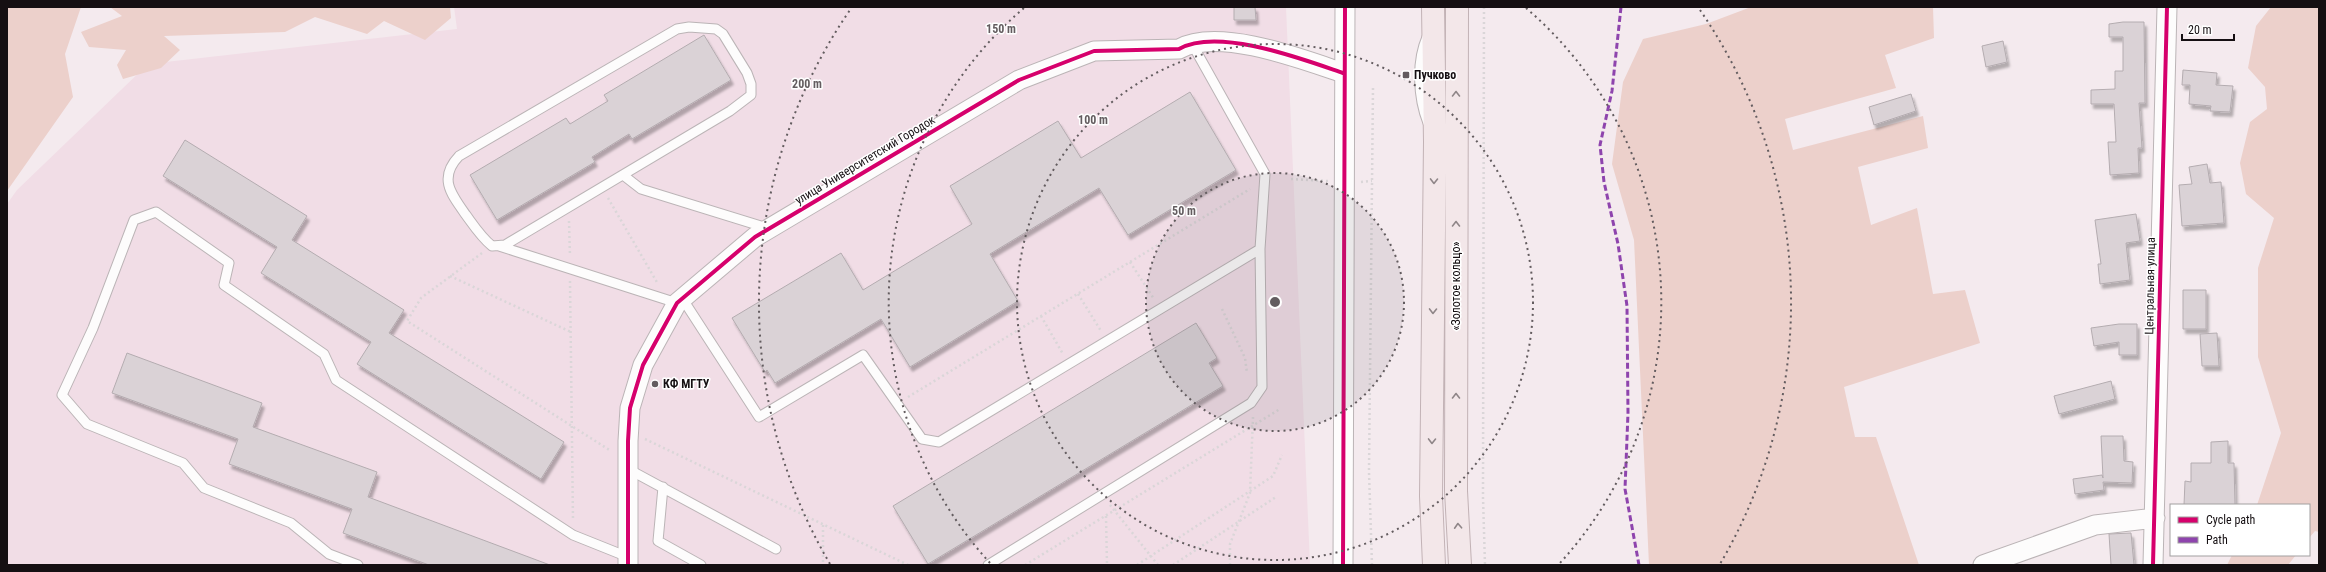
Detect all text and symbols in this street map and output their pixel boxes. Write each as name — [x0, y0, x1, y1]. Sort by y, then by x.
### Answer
scale bar — [2182, 16, 2234, 42]
text: 150 m — [986, 22, 1016, 36]
text: 20 m — [2188, 23, 2212, 37]
place label: Пучково — [1414, 68, 1456, 82]
marker: Пучково — [1401, 70, 1411, 80]
text: 200 m — [792, 77, 822, 91]
one-way arrow — [1452, 91, 1460, 97]
street label: улица Университетский Городок — [792, 112, 938, 207]
text: 100 m — [1078, 113, 1108, 127]
one-way arrow — [1430, 178, 1438, 184]
text: 50 m — [1172, 204, 1196, 218]
one-way arrow — [1452, 221, 1460, 227]
street label: Центральная улица — [2142, 237, 2158, 335]
street label: «Золотое кольцо» — [1449, 241, 1463, 331]
centre of rings — [1268, 295, 1282, 309]
one-way arrow — [1429, 308, 1437, 314]
place label: КФ МГТУ — [663, 377, 710, 391]
marker: КФ МГТУ — [650, 379, 660, 389]
one-way arrow — [1452, 393, 1460, 399]
one-way arrow — [1428, 438, 1436, 444]
legend — [2170, 504, 2310, 556]
text: Cycle path — [2206, 513, 2256, 527]
one-way arrow — [1454, 523, 1462, 529]
text: Path — [2206, 533, 2228, 547]

